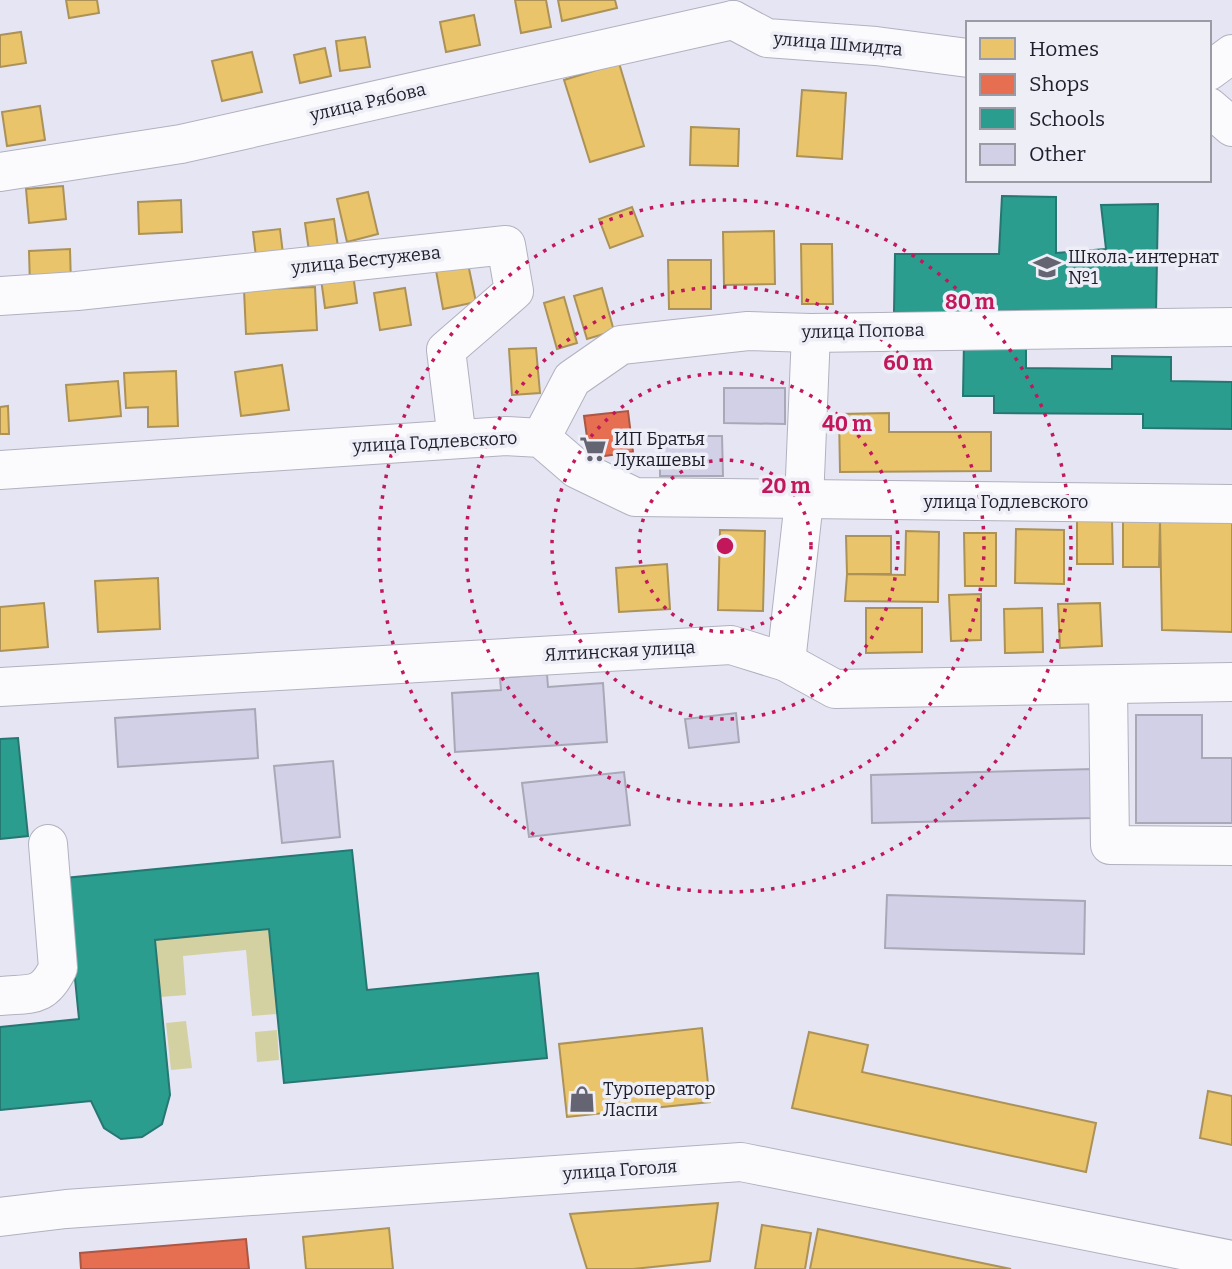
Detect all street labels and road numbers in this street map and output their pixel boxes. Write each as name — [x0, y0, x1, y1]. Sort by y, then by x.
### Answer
street label: улица Шмидта — [771, 27, 904, 61]
street label: улица Рябова — [307, 78, 428, 126]
street label: улица Бестужева — [289, 241, 442, 279]
street label: улица Попова — [800, 319, 925, 343]
street label: улица Годлевского — [351, 427, 518, 457]
street label: улица Годлевского — [923, 491, 1088, 513]
street label: Ялтинская улица — [544, 636, 696, 666]
street label: улица Гоголя — [561, 1155, 678, 1185]

